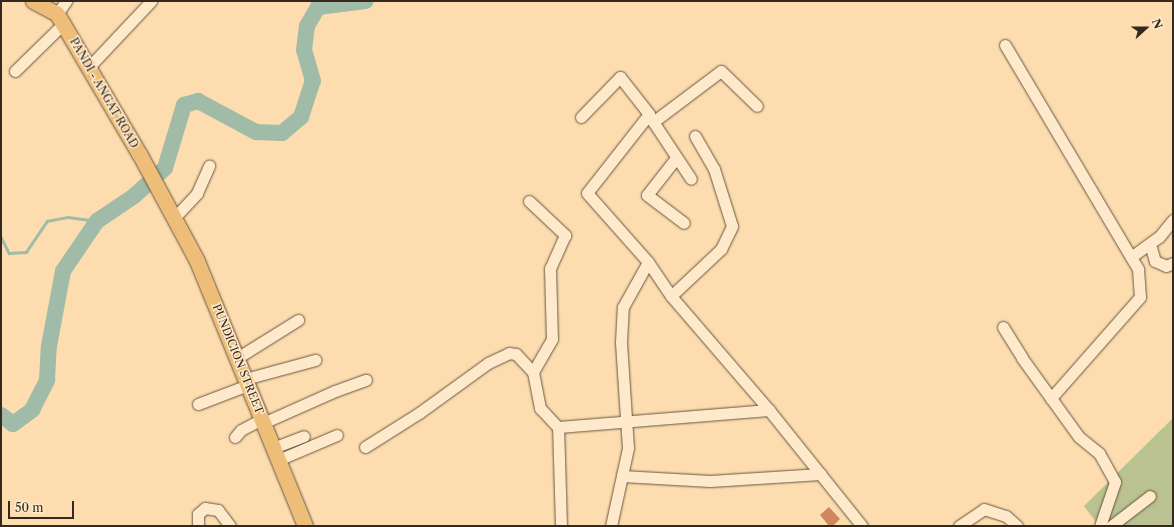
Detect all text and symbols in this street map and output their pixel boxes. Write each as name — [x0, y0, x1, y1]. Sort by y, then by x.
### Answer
north arrow — [1126, 8, 1166, 48]
text: N — [1149, 17, 1165, 31]
street label: PANDI - ANGAT ROAD — [67, 35, 141, 151]
street label: PUNDICION STREET — [210, 302, 266, 416]
scale bar — [10, 493, 76, 519]
text: 50 m — [15, 500, 44, 515]

